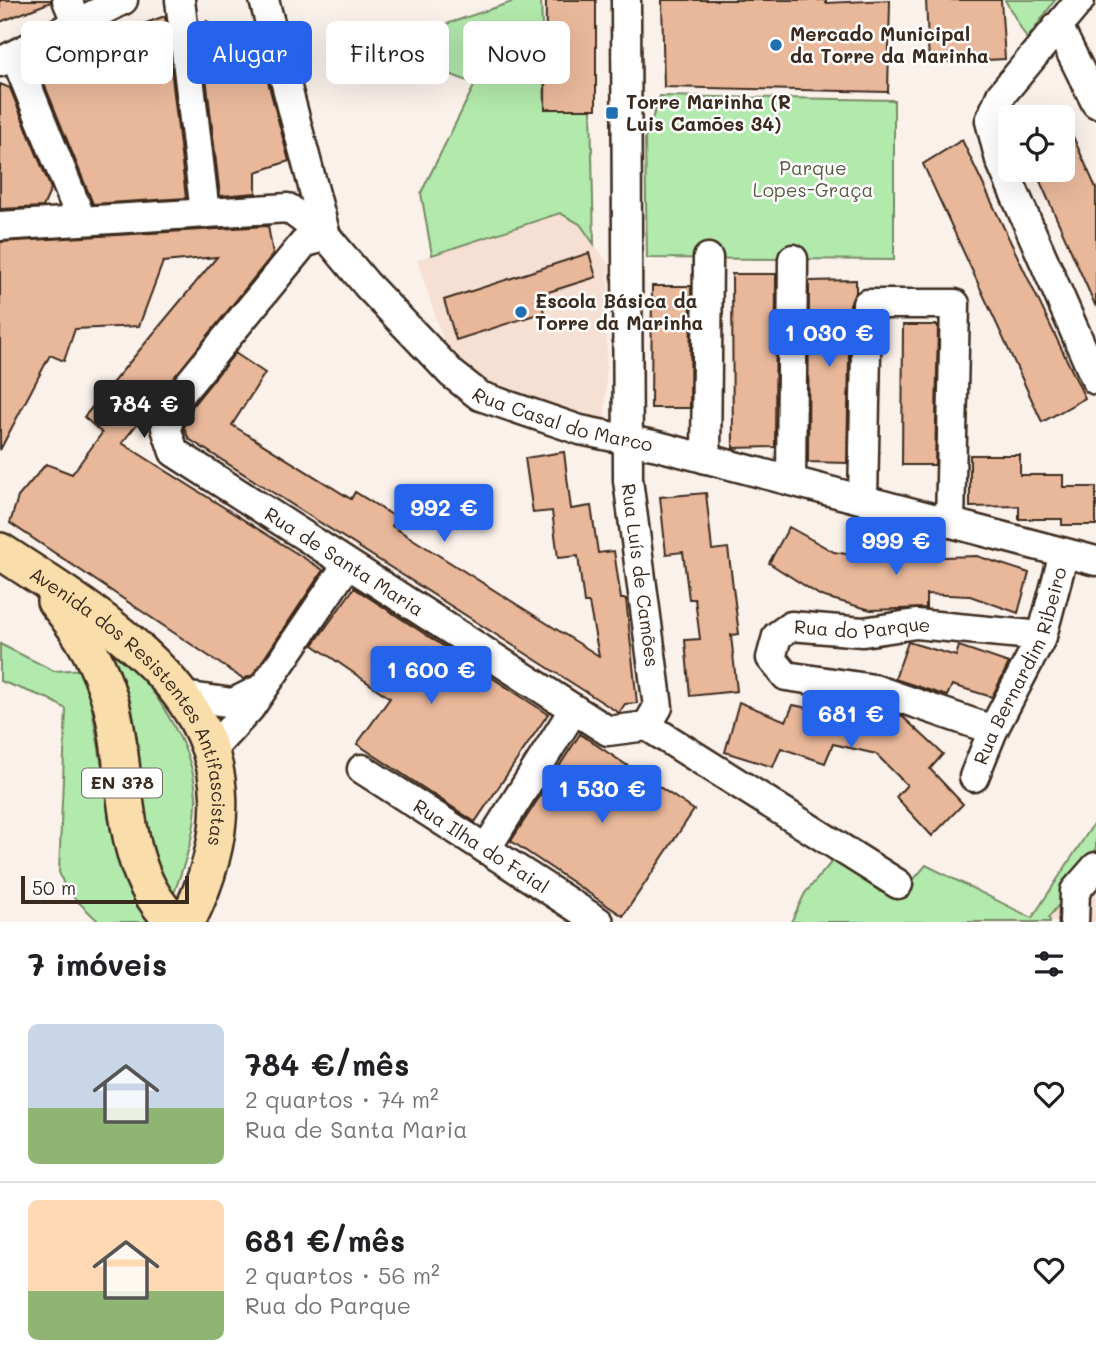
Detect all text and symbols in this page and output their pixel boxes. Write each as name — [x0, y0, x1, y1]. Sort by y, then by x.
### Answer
chip: Comprar — [21, 21, 173, 84]
chip: Alugar — [187, 21, 312, 84]
chip: Filtros — [326, 21, 449, 84]
chip: Novo — [463, 21, 570, 84]
place label: Mercado Municipal da Torre da Marinha — [790, 21, 989, 68]
marker: Mercado Municipal da Torre da Marinha — [768, 37, 784, 53]
place label: Torre Marinha (R Luis Camões 34) — [626, 89, 791, 136]
marker: Torre Marinha (R Luis Camões 34) — [604, 105, 620, 121]
map controls — [998, 105, 1075, 182]
button: locate — [998, 105, 1075, 182]
park label: Parque Lopes-Graça — [753, 155, 873, 202]
place label: Escola Básica da Torre da Marinha — [535, 288, 703, 335]
marker: Escola Básica da Torre da Marinha — [513, 304, 529, 320]
pin: 1 030 € — [764, 310, 894, 369]
text: 1 030 € — [785, 317, 873, 347]
pin: 784 € — [95, 380, 193, 440]
street label: Rua Casal do Marco — [467, 382, 655, 457]
text: 784 € — [110, 388, 178, 418]
street label: Rua Luís de Camões — [617, 482, 666, 668]
pin: 992 € — [395, 484, 493, 544]
text: 992 € — [410, 492, 478, 522]
street label: Rua de Santa Maria — [260, 501, 429, 621]
pin: 999 € — [847, 518, 945, 577]
text: 999 € — [862, 525, 930, 555]
street label: Avenida dos Resistentes Antifascistas — [25, 561, 232, 849]
street label: Rua Bernardim Ribeiro — [967, 564, 1072, 768]
street label: Rua do Parque — [793, 611, 932, 644]
pin: 1 600 € — [366, 646, 496, 706]
text: 1 600 € — [387, 654, 475, 684]
pin: 681 € — [802, 690, 900, 750]
text: 681 € — [818, 698, 884, 728]
pin: 1 530 € — [537, 766, 667, 825]
road number: EN 378 — [82, 768, 162, 798]
text: 1 530 € — [558, 773, 646, 803]
street label: Rua Ilha do Faial — [409, 793, 554, 899]
scale bar — [21, 873, 189, 905]
text: 50 m — [32, 875, 76, 900]
text: 7 imóveis — [28, 944, 167, 984]
icon: filters — [1030, 945, 1068, 983]
text: 784 €/mês — [245, 1044, 409, 1084]
icon: home — [84, 1052, 168, 1136]
icon: heart — [1030, 1075, 1068, 1113]
text: 2 quartos · 74 m² — [245, 1084, 439, 1114]
text: Rua de Santa Maria — [245, 1114, 468, 1144]
text: 681 €/mês — [245, 1220, 405, 1260]
icon: home — [84, 1228, 168, 1312]
icon: heart — [1030, 1251, 1068, 1289]
text: 2 quartos · 56 m² — [245, 1260, 440, 1290]
text: Rua do Parque — [245, 1290, 411, 1320]

